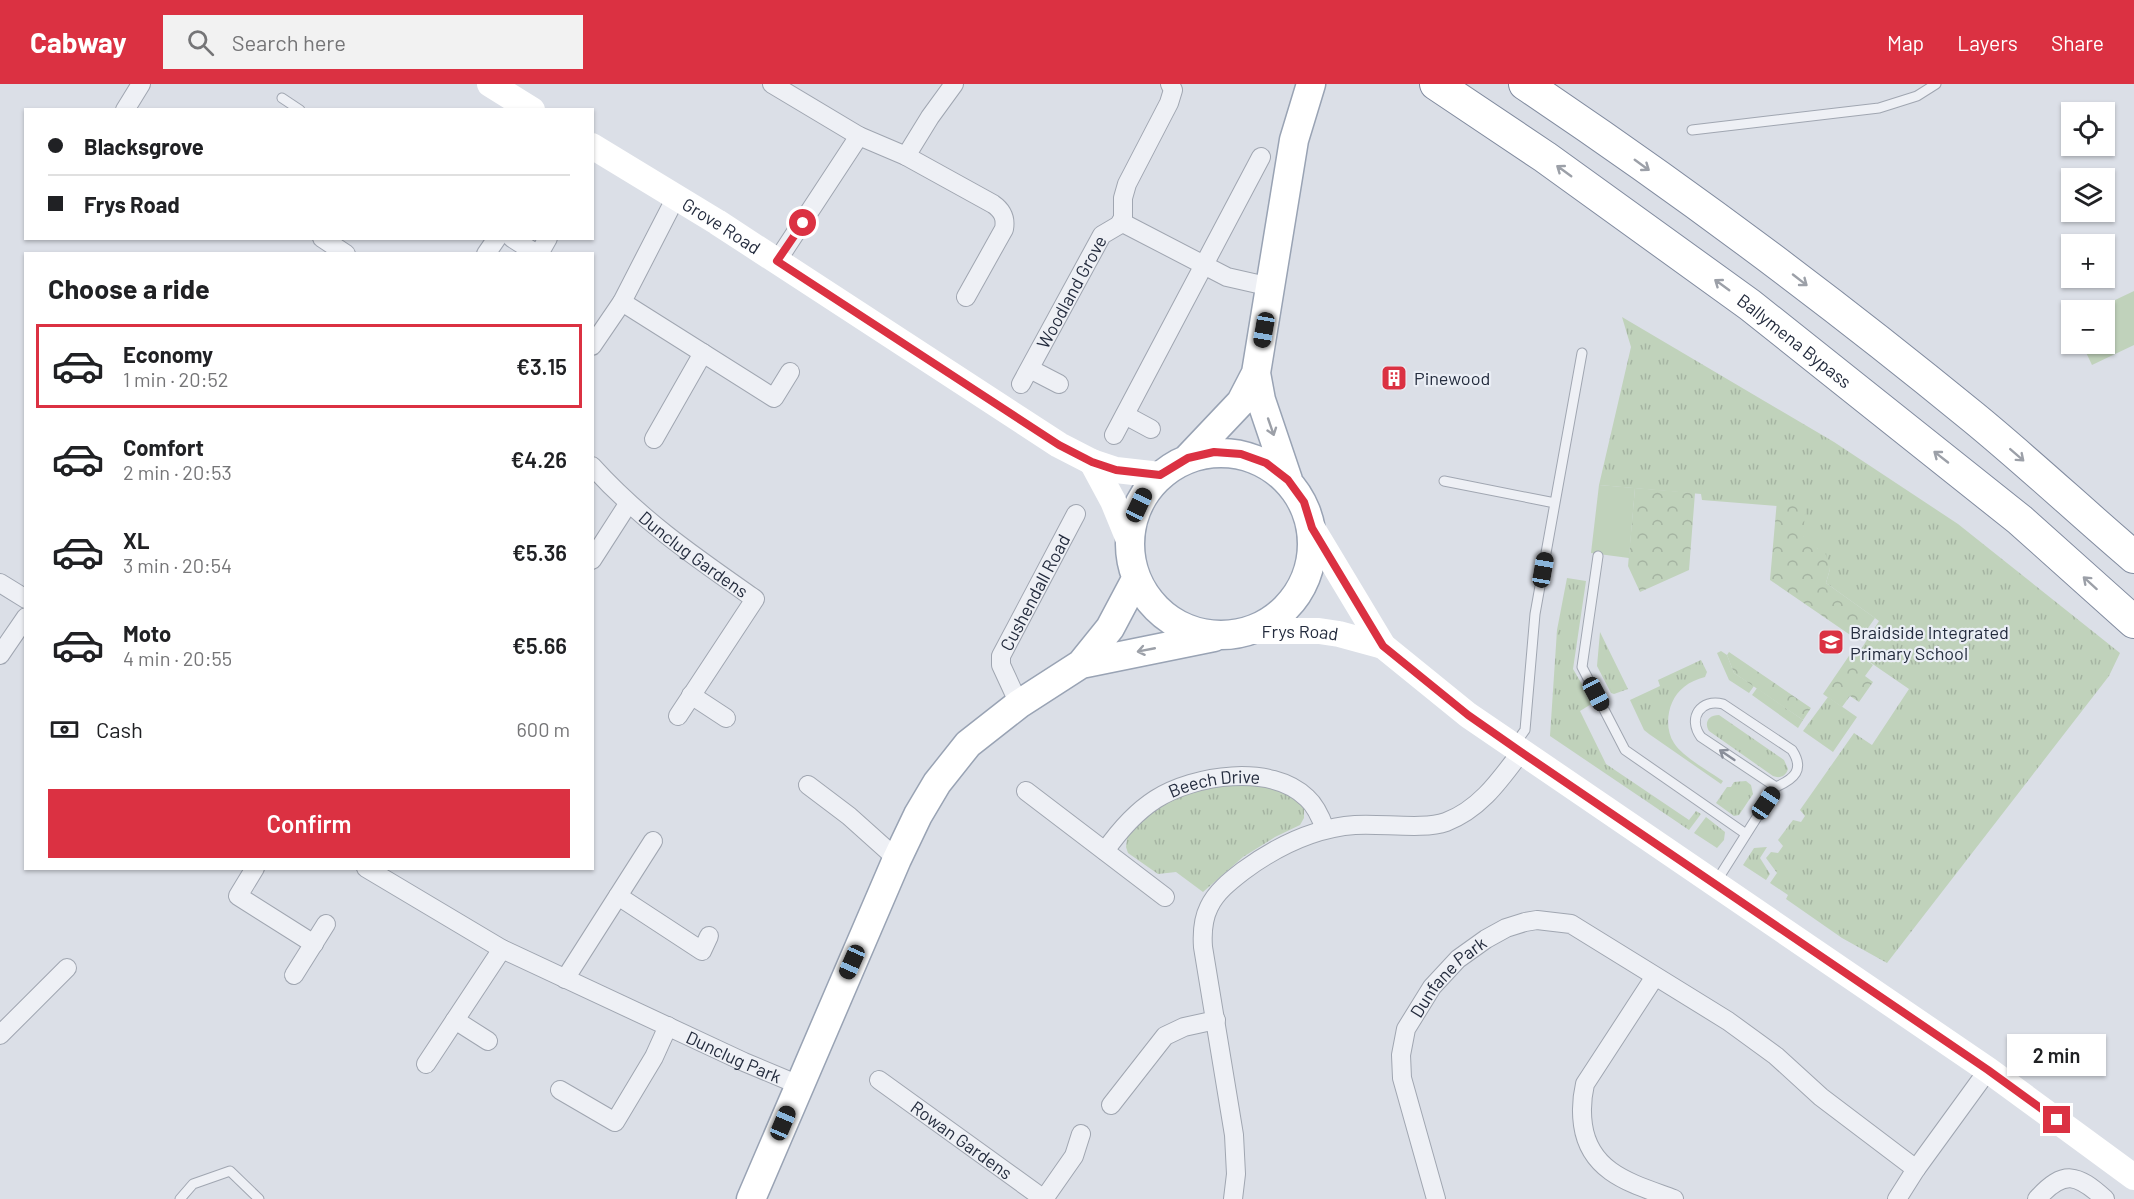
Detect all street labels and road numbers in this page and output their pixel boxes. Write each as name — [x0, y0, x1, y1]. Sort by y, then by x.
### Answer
street label: Grove Road — [678, 193, 765, 258]
street label: Woodland Grove — [1031, 231, 1111, 352]
street label: Ballymena Bypass — [1733, 289, 1856, 393]
street label: Dunclug Gardens — [635, 506, 753, 602]
street label: Cushendall Road — [995, 530, 1074, 654]
street label: Frys Road — [1262, 620, 1340, 645]
street label: Beech Drive — [1165, 765, 1261, 802]
street label: Dunfane Park — [1405, 931, 1490, 1021]
street label: Dunclug Park — [683, 1026, 785, 1087]
street label: Rowan Gardens — [907, 1096, 1017, 1184]

